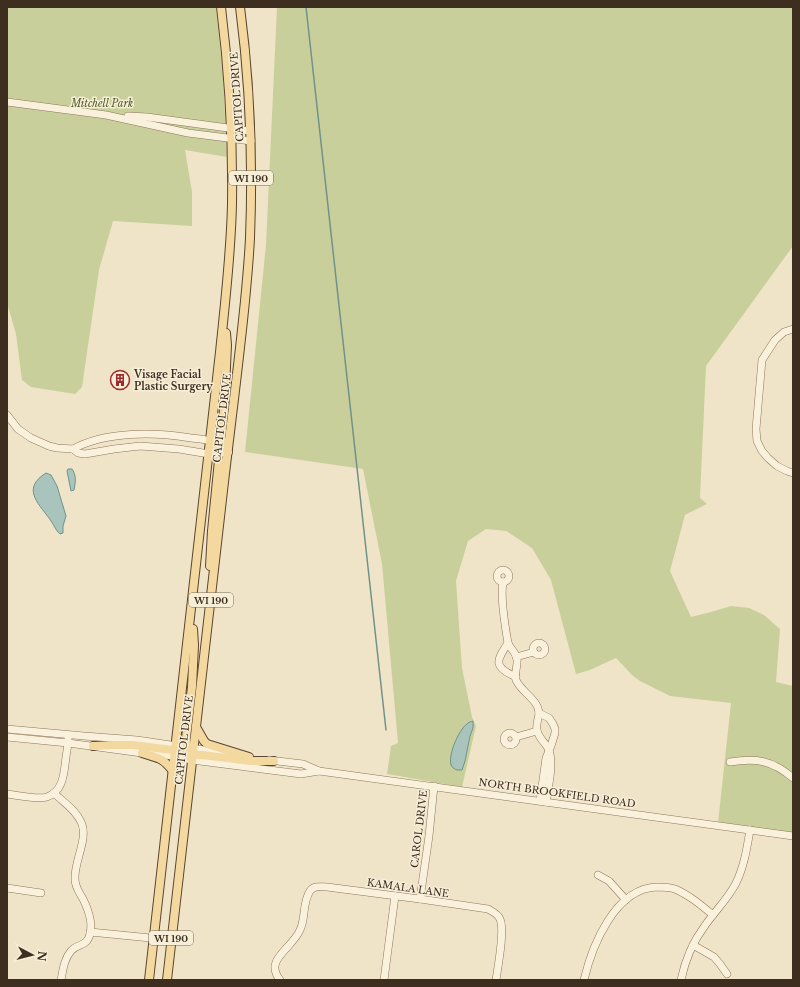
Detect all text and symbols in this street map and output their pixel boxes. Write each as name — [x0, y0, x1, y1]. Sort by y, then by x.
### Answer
street label: CAPITOL DRIVE — [227, 52, 247, 142]
park label: Mitchell Park — [70, 97, 133, 110]
road number: WI 190 — [229, 171, 273, 185]
place label: Visage Facial Plastic Surgery — [133, 368, 213, 393]
building icon: Visage Facial Plastic Surgery — [109, 369, 131, 391]
street label: CAPITOL DRIVE — [210, 373, 234, 463]
road number: WI 190 — [189, 593, 233, 607]
street label: CAPITOL DRIVE — [172, 695, 196, 785]
street label: NORTH BROOKFIELD ROAD — [478, 776, 636, 810]
street label: CAROL DRIVE — [408, 789, 430, 869]
street label: KAMALA LANE — [366, 876, 450, 900]
road number: WI 190 — [149, 931, 193, 945]
north arrow — [12, 935, 52, 975]
text: N — [34, 950, 50, 963]

